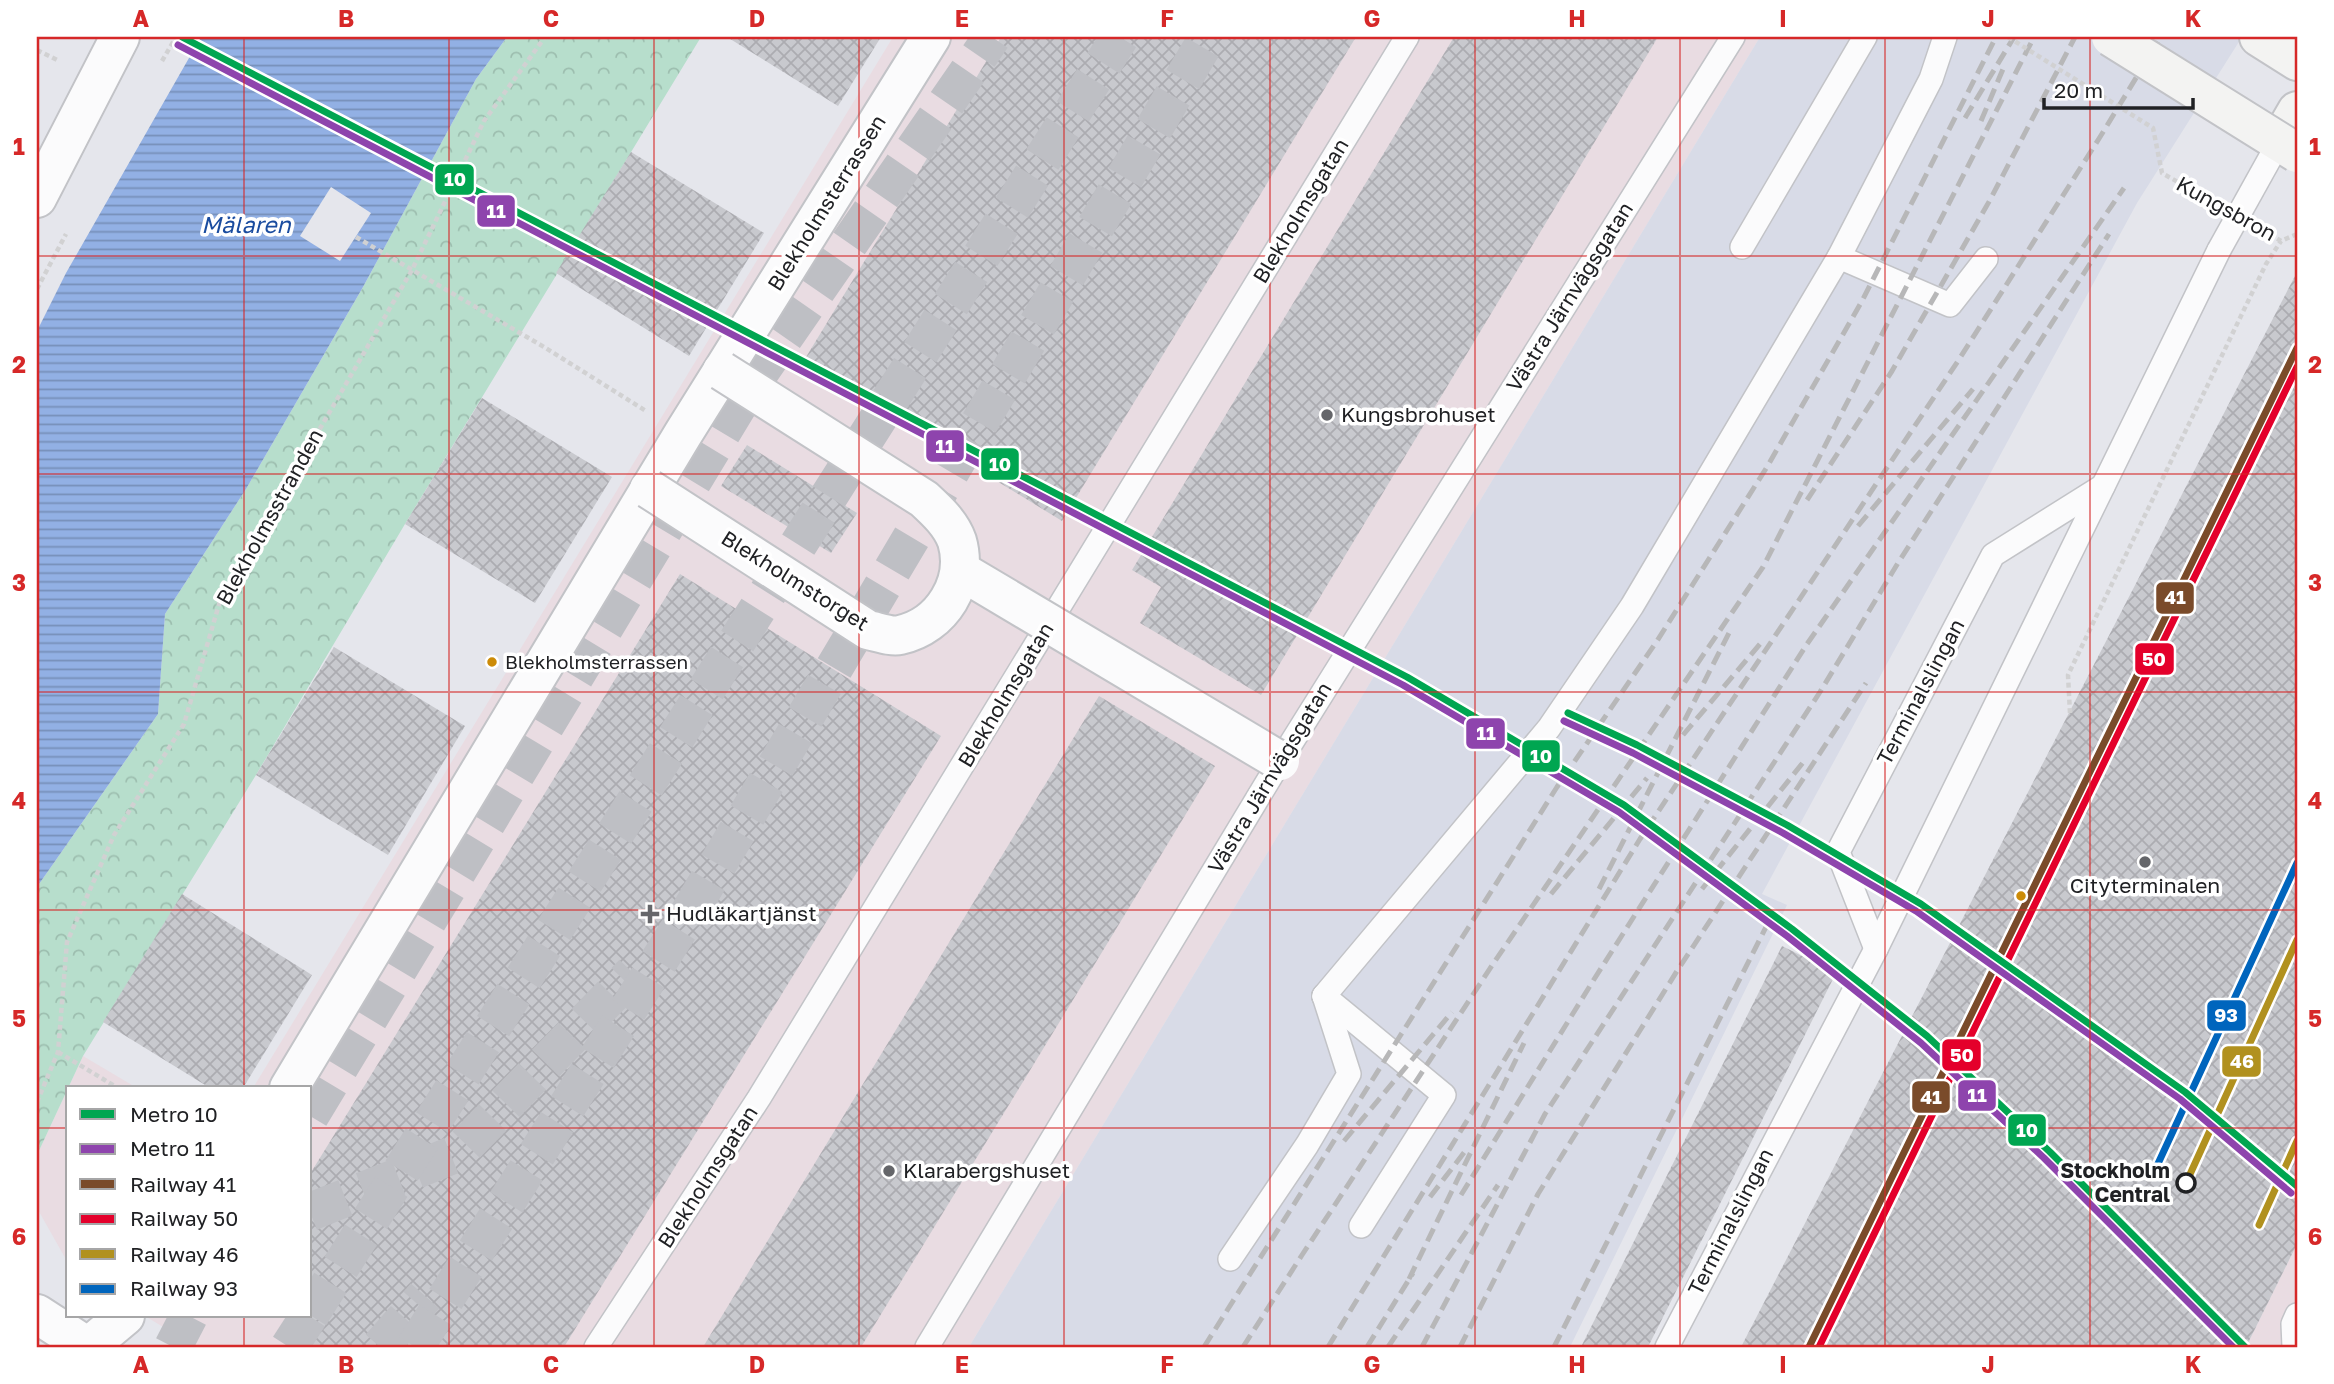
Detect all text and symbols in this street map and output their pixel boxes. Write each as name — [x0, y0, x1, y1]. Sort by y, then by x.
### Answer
text: A — [133, 4, 150, 32]
text: B — [338, 4, 354, 32]
text: C — [543, 4, 559, 32]
text: D — [749, 4, 765, 32]
text: E — [955, 4, 969, 32]
text: F — [1160, 4, 1174, 32]
text: G — [1364, 4, 1380, 32]
text: H — [1568, 4, 1586, 32]
text: I — [1779, 4, 1787, 32]
text: J — [1981, 4, 1995, 32]
text: K — [2185, 4, 2202, 32]
scale bar — [2044, 66, 2192, 110]
text: 20 m — [2054, 77, 2103, 103]
street label: Blekholmsterrassen — [761, 110, 891, 295]
text: 1 — [13, 132, 25, 160]
text: 1 — [2309, 132, 2321, 160]
street label: Blekholmsgatan — [1247, 133, 1354, 288]
line badge: 10 — [434, 163, 475, 196]
text: 10 — [444, 167, 466, 190]
street label: Kungsbron — [2172, 170, 2281, 246]
line badge: 11 — [476, 194, 516, 228]
street label: Västra Järnvägsgatan — [1500, 197, 1638, 396]
text: 11 — [486, 199, 506, 222]
water label: Mälaren — [201, 210, 292, 238]
text: 2 — [12, 350, 26, 378]
text: 2 — [2308, 350, 2322, 378]
place label: Kungsbrohuset — [1341, 401, 1496, 427]
marker: Kungsbrohuset — [1319, 407, 1335, 423]
street label: Blekholmsstranden — [210, 424, 328, 609]
line badge: 11 — [925, 429, 965, 463]
text: 11 — [935, 434, 955, 457]
line badge: 10 — [980, 447, 1020, 481]
text: 10 — [989, 452, 1011, 475]
street label: Blekholmstorget — [717, 524, 874, 636]
text: 3 — [12, 568, 26, 596]
text: 3 — [2308, 568, 2322, 596]
line badge: 41 — [2155, 581, 2195, 615]
text: 41 — [2164, 585, 2186, 608]
street label: Terminalslingan — [1871, 614, 1969, 769]
street label: Blekholmsgatan — [952, 617, 1059, 772]
line badge: 50 — [2134, 642, 2175, 676]
text: 50 — [2142, 647, 2166, 670]
place label: Blekholmsterrassen — [505, 650, 688, 673]
marker: Blekholmsterrassen — [485, 655, 499, 669]
street label: Västra Järnvägsgatan — [1202, 677, 1337, 878]
line badge: 11 — [1465, 717, 1506, 750]
text: 11 — [1476, 721, 1496, 744]
line badge: 10 — [1521, 739, 1561, 773]
text: 10 — [1530, 744, 1552, 767]
text: 4 — [12, 786, 26, 814]
text: 4 — [2308, 786, 2322, 814]
marker: Cityterminalen — [2137, 854, 2153, 870]
place label: Cityterminalen — [2070, 872, 2220, 898]
unlabelled marker — [2014, 889, 2028, 903]
place label: Hudläkartjänst — [666, 900, 817, 926]
marker: Hudläkartjänst — [640, 904, 660, 924]
line badge: 93 — [2206, 999, 2247, 1032]
text: 93 — [2214, 1003, 2238, 1026]
text: 5 — [12, 1004, 26, 1032]
text: 5 — [2308, 1004, 2322, 1032]
line badge: 50 — [1941, 1038, 1982, 1072]
text: 50 — [1950, 1043, 1974, 1066]
line badge: 46 — [2221, 1045, 2262, 1078]
text: 46 — [2230, 1049, 2254, 1072]
line badge: 11 — [1957, 1079, 1997, 1112]
line badge: 41 — [1911, 1080, 1951, 1114]
text: 11 — [1967, 1083, 1987, 1106]
text: 41 — [1920, 1085, 1942, 1108]
legend — [66, 1086, 312, 1318]
street label: Blekholmsgatan — [652, 1100, 763, 1252]
text: Metro 10 — [130, 1101, 218, 1127]
line badge: 10 — [2007, 1113, 2047, 1147]
text: 10 — [2016, 1118, 2038, 1141]
text: Metro 11 — [130, 1135, 215, 1161]
street label: Terminalslingan — [1682, 1144, 1778, 1299]
place label: Klarabergshuset — [903, 1157, 1070, 1183]
place label: Stockholm Central — [2060, 1157, 2170, 1207]
marker: Klarabergshuset — [881, 1163, 897, 1179]
text: Railway 41 — [130, 1171, 236, 1197]
marker: Stockholm Central — [2176, 1173, 2196, 1193]
text: Railway 50 — [130, 1205, 238, 1231]
text: 6 — [12, 1222, 26, 1250]
text: 6 — [2308, 1222, 2322, 1250]
text: Railway 46 — [130, 1241, 239, 1267]
text: Railway 93 — [130, 1275, 238, 1301]
text: A — [133, 1350, 150, 1378]
text: B — [338, 1350, 354, 1378]
text: C — [543, 1350, 559, 1378]
text: D — [749, 1350, 765, 1378]
text: E — [955, 1350, 969, 1378]
text: F — [1160, 1350, 1174, 1378]
text: G — [1364, 1350, 1380, 1378]
text: H — [1568, 1350, 1586, 1378]
text: I — [1779, 1350, 1787, 1378]
text: J — [1981, 1350, 1995, 1378]
text: K — [2185, 1350, 2202, 1378]

